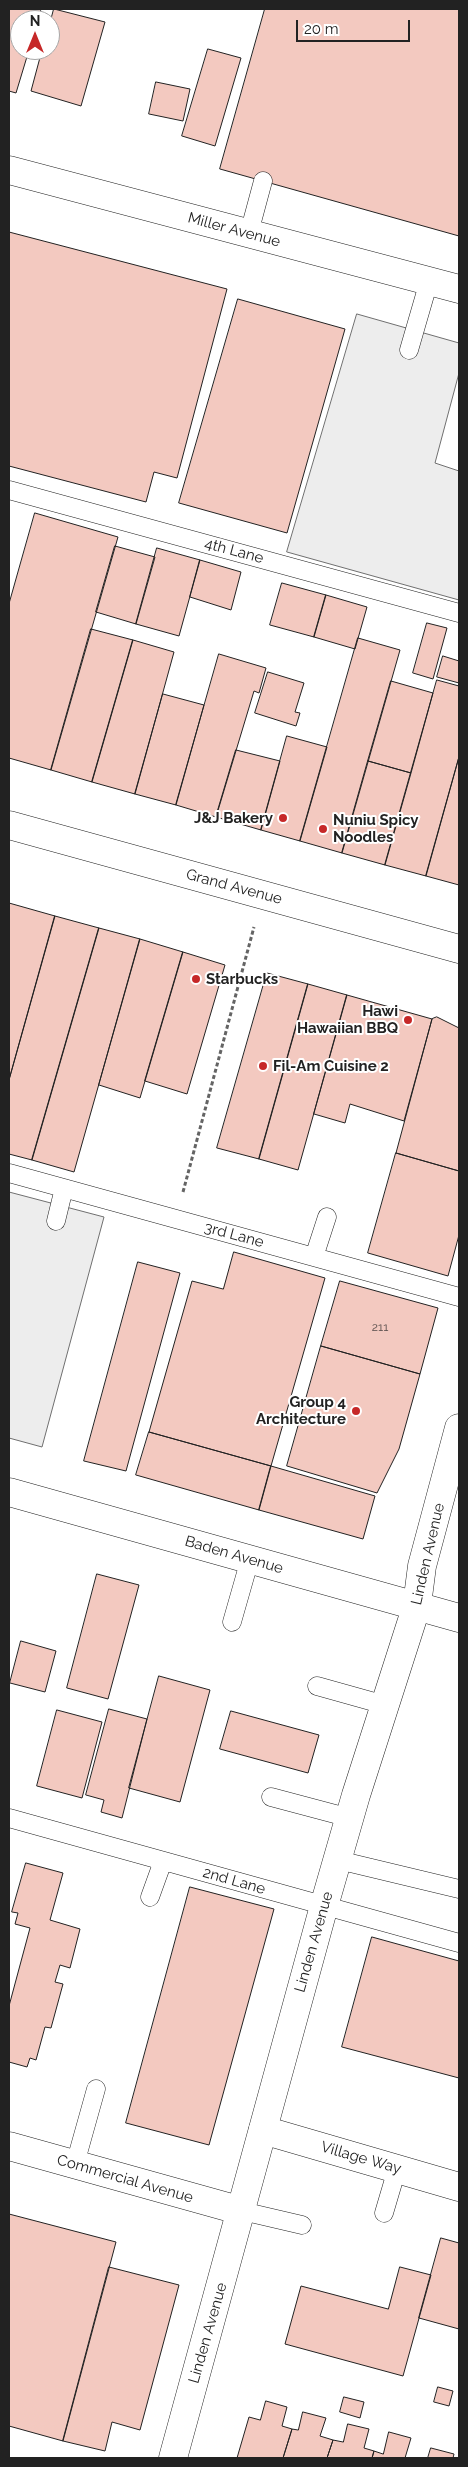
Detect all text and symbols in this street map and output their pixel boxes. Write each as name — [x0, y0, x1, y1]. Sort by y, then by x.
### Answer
north arrow — [10, 10, 60, 60]
scale bar — [298, 10, 412, 42]
text: N — [30, 13, 40, 29]
text: 20 m — [304, 20, 339, 38]
street label: Miller Avenue — [186, 209, 282, 251]
street label: 4th Lane — [203, 535, 265, 567]
place label: J&J Bakery — [194, 809, 273, 827]
place label: Nuniu Spicy Noodles — [333, 811, 419, 846]
marker: J&J Bakery — [277, 812, 289, 824]
marker: Nuniu Spicy Noodles — [317, 823, 329, 835]
street label: Grand Avenue — [184, 866, 284, 908]
place label: Starbucks — [206, 970, 278, 988]
marker: Starbucks — [190, 973, 202, 985]
place label: Hawi Hawaiian BBQ — [297, 1002, 398, 1037]
marker: Hawi Hawaiian BBQ — [402, 1014, 414, 1026]
place label: Fil-Am Cuisine 2 — [273, 1057, 389, 1075]
marker: Fil-Am Cuisine 2 — [257, 1060, 269, 1072]
street label: 3rd Lane — [202, 1218, 266, 1252]
house number: 211 — [372, 1320, 388, 1334]
place label: Group 4 Architecture — [256, 1393, 346, 1428]
marker: Group 4 Architecture — [350, 1405, 362, 1417]
street label: Linden Avenue — [408, 1501, 448, 1607]
street label: Baden Avenue — [183, 1532, 285, 1578]
street label: 2nd Lane — [201, 1864, 267, 1898]
street label: Linden Avenue — [291, 1889, 337, 1995]
street label: Village Way — [319, 2138, 403, 2178]
street label: Commercial Avenue — [55, 2151, 195, 2207]
street label: Linden Avenue — [185, 2280, 231, 2386]

